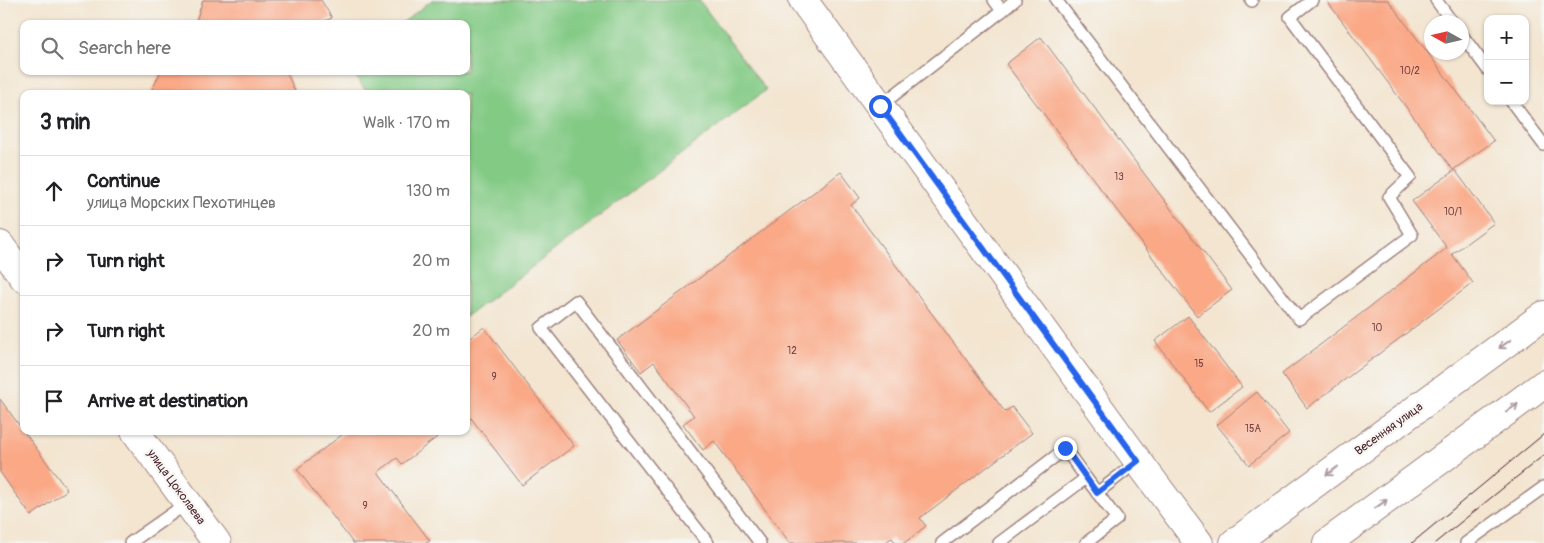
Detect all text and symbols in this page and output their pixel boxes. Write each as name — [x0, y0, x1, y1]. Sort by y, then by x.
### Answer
north arrow — [1424, 15, 1469, 60]
map controls — [1484, 15, 1529, 105]
button: + — [1484, 15, 1529, 60]
search box — [20, 20, 470, 75]
icon: search — [38, 34, 66, 62]
text: Search here — [78, 36, 171, 60]
button: − — [1484, 60, 1529, 105]
house number: 10/2 — [1400, 65, 1420, 77]
route start — [869, 95, 892, 118]
text: 3 min — [40, 109, 90, 136]
text: Walk · 170 m — [363, 113, 450, 133]
text: Continue — [87, 169, 160, 193]
house number: 13 — [1114, 171, 1124, 183]
icon: ahead — [40, 177, 68, 205]
text: 130 m — [406, 181, 450, 201]
text: улица Морских Пехотинцев — [87, 193, 276, 213]
house number: 10/1 — [1444, 206, 1462, 218]
icon: right — [40, 247, 68, 275]
text: Turn right — [87, 249, 165, 273]
text: 20 m — [412, 251, 450, 271]
icon: right — [40, 317, 68, 345]
text: Turn right — [87, 319, 165, 343]
text: 20 m — [412, 321, 450, 341]
house number: 10 — [1372, 322, 1383, 334]
one-way arrow — [1498, 339, 1512, 349]
house number: 12 — [787, 345, 797, 357]
house number: 15 — [1194, 358, 1204, 370]
house number: 9 — [491, 371, 497, 383]
icon: arrive — [40, 387, 68, 415]
text: Arrive at destination — [87, 389, 248, 413]
street label: Весенняя улица — [1352, 399, 1426, 459]
one-way arrow — [1505, 403, 1519, 413]
house number: 15А — [1245, 423, 1261, 435]
route end — [1054, 437, 1077, 460]
street label: улица Цоколаева — [143, 446, 209, 528]
one-way arrow — [1326, 466, 1339, 477]
one-way arrow — [1374, 499, 1388, 509]
house number: 9 — [362, 500, 368, 512]

